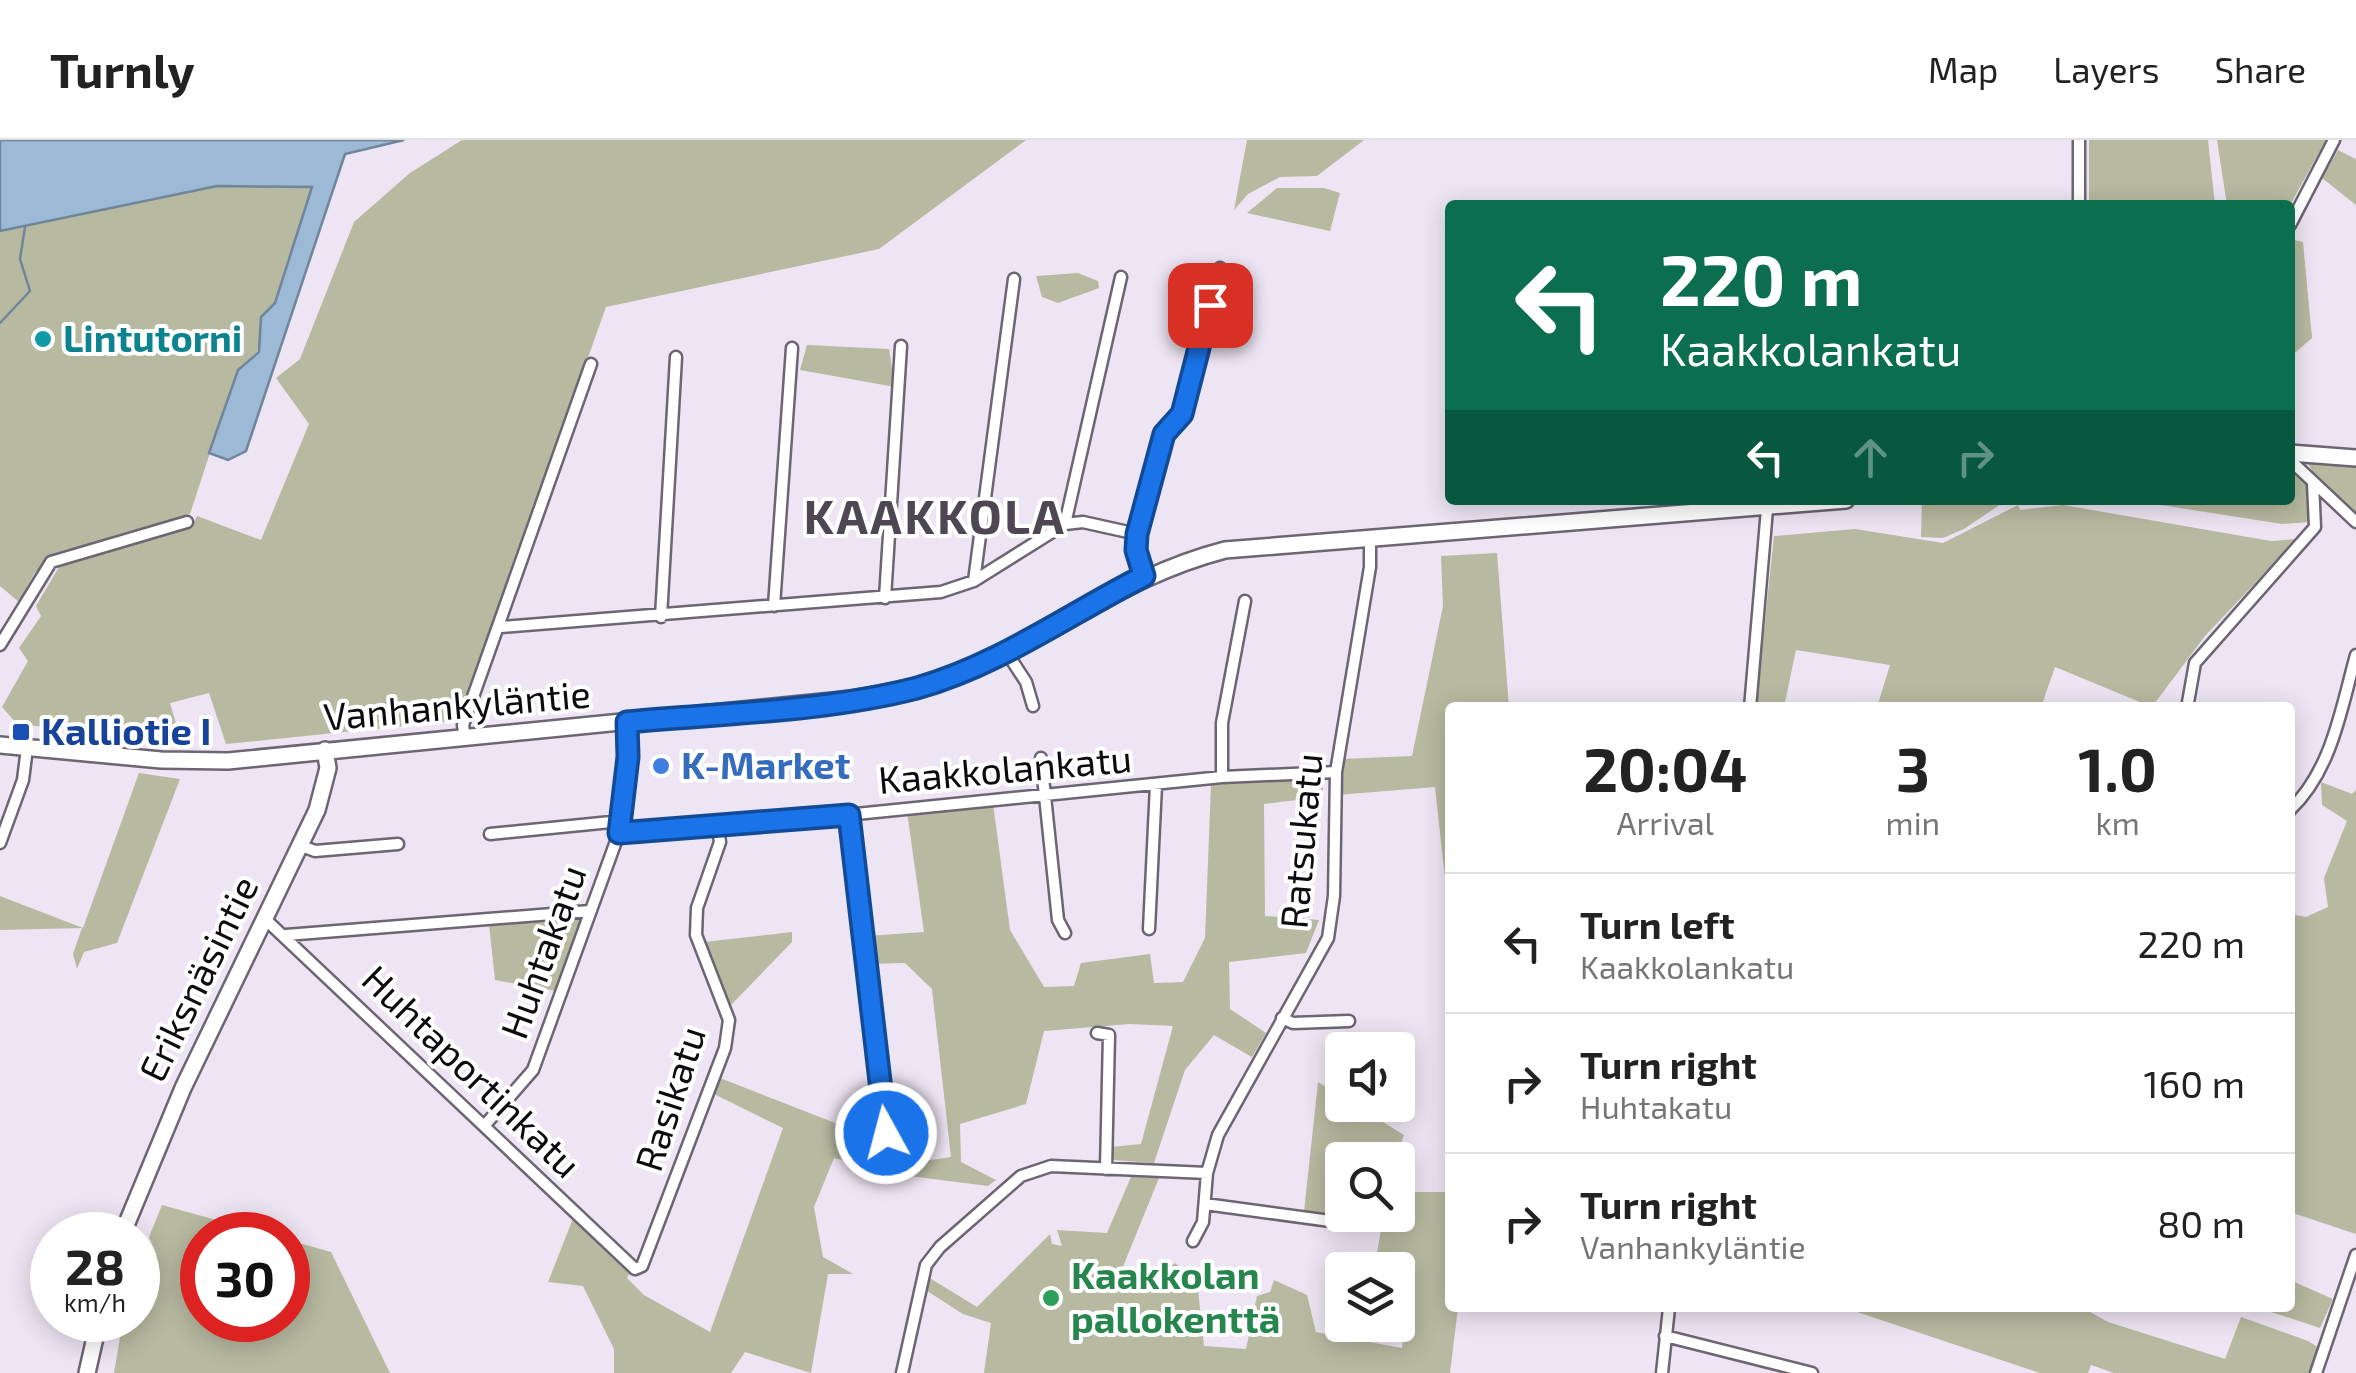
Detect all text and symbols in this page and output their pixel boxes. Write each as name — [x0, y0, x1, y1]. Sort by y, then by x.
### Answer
text: Turnly — [50, 40, 195, 98]
text: Map — [1928, 48, 1998, 90]
text: Layers — [2053, 48, 2159, 90]
text: Share — [2214, 48, 2306, 90]
text: 220 m — [1660, 236, 1862, 320]
icon: left — [1495, 240, 1625, 370]
pin — [1168, 263, 1253, 348]
icon: arrive — [1183, 278, 1238, 333]
place label: Lintutorni — [63, 314, 242, 360]
text: Kaakkolankatu — [1660, 321, 1961, 375]
marker: Lintutorni — [32, 328, 54, 350]
icon: left — [1738, 430, 1793, 485]
icon: ahead — [1843, 430, 1898, 485]
icon: right — [1948, 430, 2003, 485]
district label: KAAKKOLA — [804, 486, 1066, 544]
street label: Vanhankyläntie — [321, 669, 592, 739]
place label: Kalliotie I — [41, 707, 211, 753]
marker: Kalliotie I — [10, 721, 32, 743]
text: 20:04 — [1583, 732, 1747, 804]
text: 3 — [1896, 732, 1930, 804]
text: 1.0 — [2078, 732, 2157, 804]
street label: Kaakkolankatu — [876, 734, 1134, 802]
place label: K-Market — [681, 741, 850, 787]
street label: Ratsukatu — [1269, 751, 1331, 931]
marker: K-Market — [650, 755, 672, 777]
text: Arrival — [1617, 803, 1714, 841]
text: min — [1886, 803, 1940, 841]
text: km — [2095, 803, 2140, 841]
street label: Huhtakatu — [490, 858, 595, 1044]
street label: Eriksnäsintie — [128, 868, 267, 1088]
text: Turn left — [1580, 901, 1735, 947]
icon: left — [1495, 916, 1550, 971]
text: 220 m — [2138, 920, 2245, 966]
text: Kaakkolankatu — [1580, 947, 1794, 985]
street label: Huhtaportinkatu — [354, 955, 591, 1186]
street label: Rasikatu — [624, 1020, 714, 1177]
map controls — [1325, 1032, 1415, 1342]
button: sound — [1325, 1032, 1415, 1122]
text: Turn right — [1580, 1041, 1757, 1087]
icon: right — [1495, 1056, 1550, 1111]
text: 160 m — [2143, 1060, 2245, 1106]
position arrow — [834, 1081, 938, 1185]
text: Huhtakatu — [1580, 1087, 1732, 1125]
button: search — [1325, 1142, 1415, 1232]
text: Turn right — [1580, 1181, 1757, 1227]
icon: right — [1495, 1196, 1550, 1251]
text: 80 m — [2157, 1200, 2245, 1246]
speed limit sign: 30 — [180, 1212, 310, 1342]
text: Vanhankyläntie — [1580, 1227, 1806, 1265]
text: 28 — [65, 1235, 125, 1295]
place label: Kaakkolan pallokenttä — [1071, 1251, 1280, 1341]
button: layers — [1325, 1252, 1415, 1342]
text: km/h — [64, 1287, 126, 1317]
marker: Kaakkolan pallokenttä — [1040, 1287, 1062, 1309]

